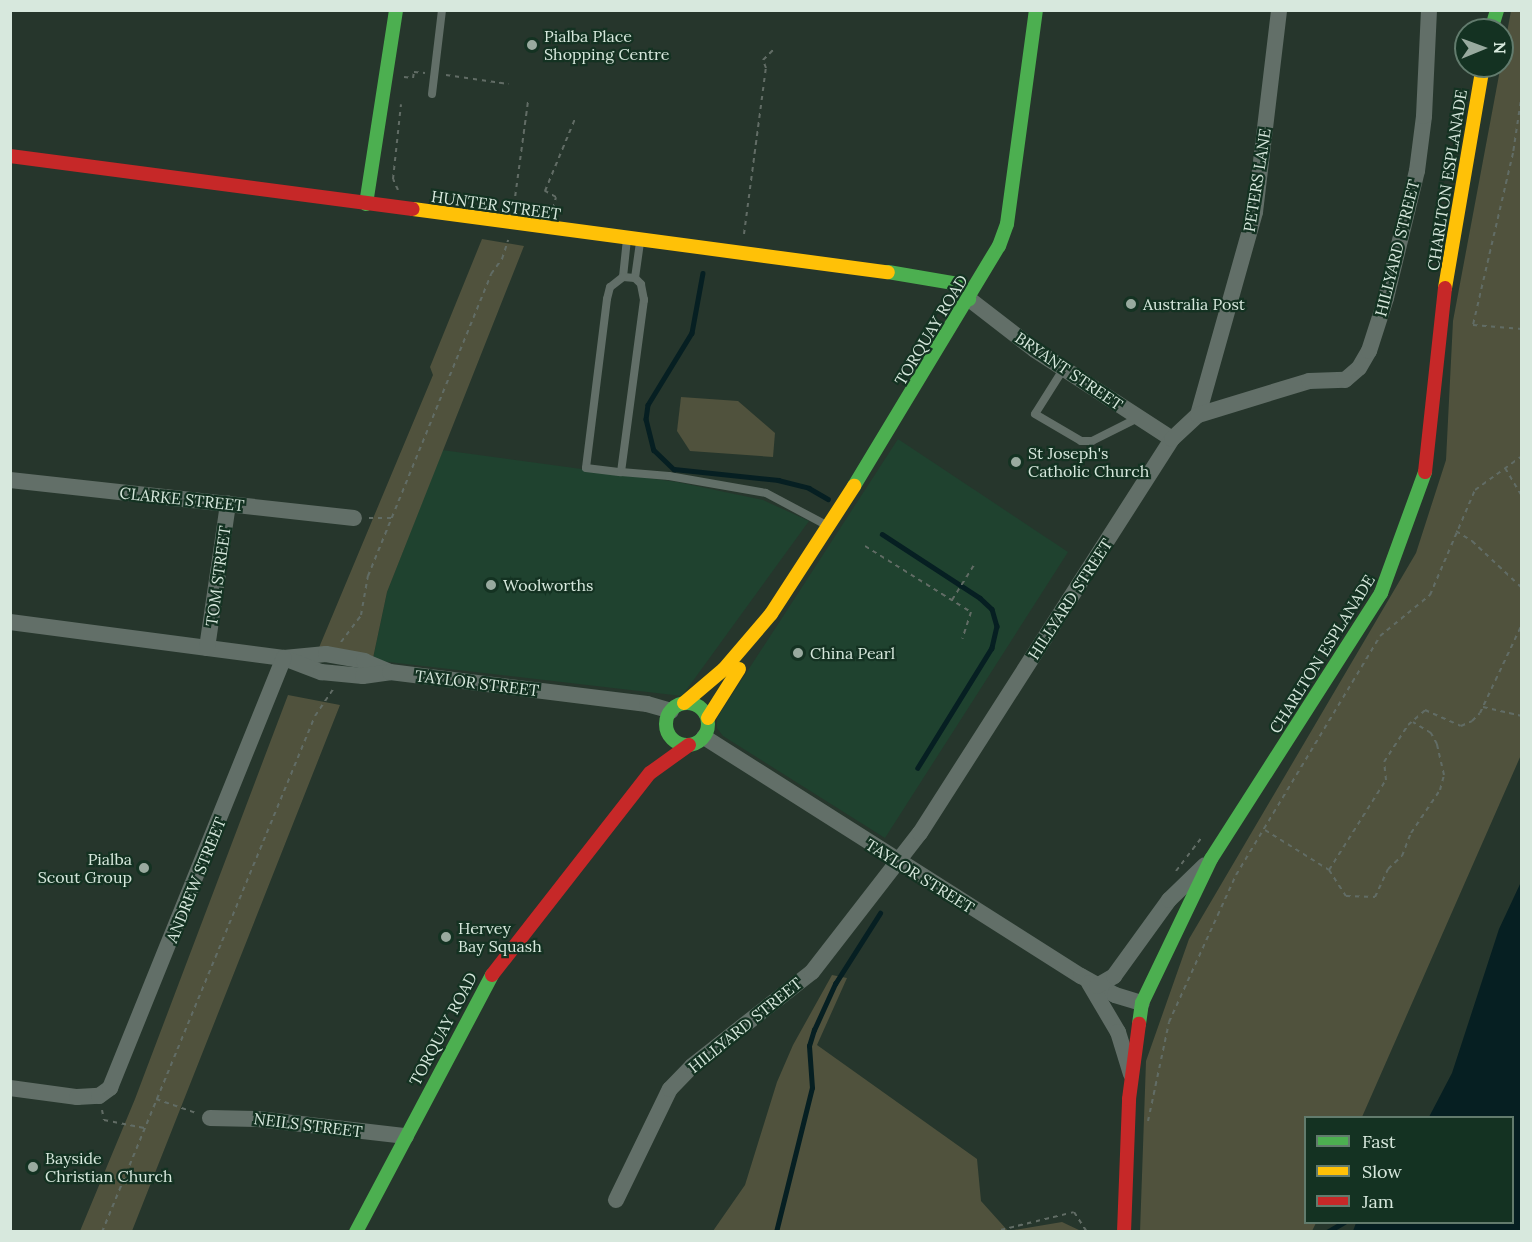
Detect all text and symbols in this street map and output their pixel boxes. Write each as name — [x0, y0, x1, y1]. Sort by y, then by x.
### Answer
north arrow — [1454, 18, 1514, 78]
place label: Pialba Place Shopping Centre — [544, 26, 669, 64]
marker: Pialba Place Shopping Centre — [525, 38, 539, 52]
text: N — [1490, 41, 1510, 54]
street label: CHARLTON ESPLANADE — [1423, 88, 1471, 272]
street label: PETERS LANE — [1239, 127, 1275, 233]
street label: HILLYARD STREET — [1371, 178, 1423, 318]
street label: HUNTER STREET — [430, 186, 562, 224]
street label: TORQUAY ROAD — [890, 271, 972, 389]
place label: Australia Post — [1143, 294, 1245, 314]
marker: Australia Post — [1124, 297, 1138, 311]
street label: BRYANT STREET — [1012, 328, 1126, 414]
place label: St Joseph's Catholic Church — [1028, 443, 1149, 481]
marker: St Joseph's Catholic Church — [1009, 455, 1023, 469]
street label: CLARKE STREET — [119, 483, 245, 515]
street label: TOM STREET — [201, 525, 235, 627]
street label: HILLYARD STREET — [1024, 535, 1116, 663]
street label: CHARLTON ESPLANADE — [1265, 571, 1379, 737]
place label: Woolworths — [503, 575, 593, 595]
marker: Woolworths — [484, 578, 498, 592]
place label: China Pearl — [810, 643, 895, 663]
marker: China Pearl — [791, 646, 805, 660]
street label: TAYLOR STREET — [414, 666, 540, 700]
street label: ANDREW STREET — [162, 814, 230, 946]
street label: TAYLOR STREET — [862, 835, 978, 917]
place label: Pialba Scout Group — [38, 849, 132, 887]
marker: Pialba Scout Group — [137, 861, 151, 875]
place label: Hervey Bay Squash — [458, 918, 542, 956]
marker: Hervey Bay Squash — [439, 930, 453, 944]
street label: TORQUAY ROAD — [405, 969, 481, 1089]
street label: HILLYARD STREET — [684, 973, 806, 1077]
street label: NEILS STREET — [252, 1109, 364, 1141]
legend — [1304, 1116, 1514, 1224]
text: Fast — [1362, 1130, 1396, 1153]
place label: Bayside Christian Church — [45, 1148, 173, 1186]
marker: Bayside Christian Church — [26, 1160, 40, 1174]
text: Slow — [1362, 1160, 1402, 1183]
text: Jam — [1362, 1190, 1394, 1213]

